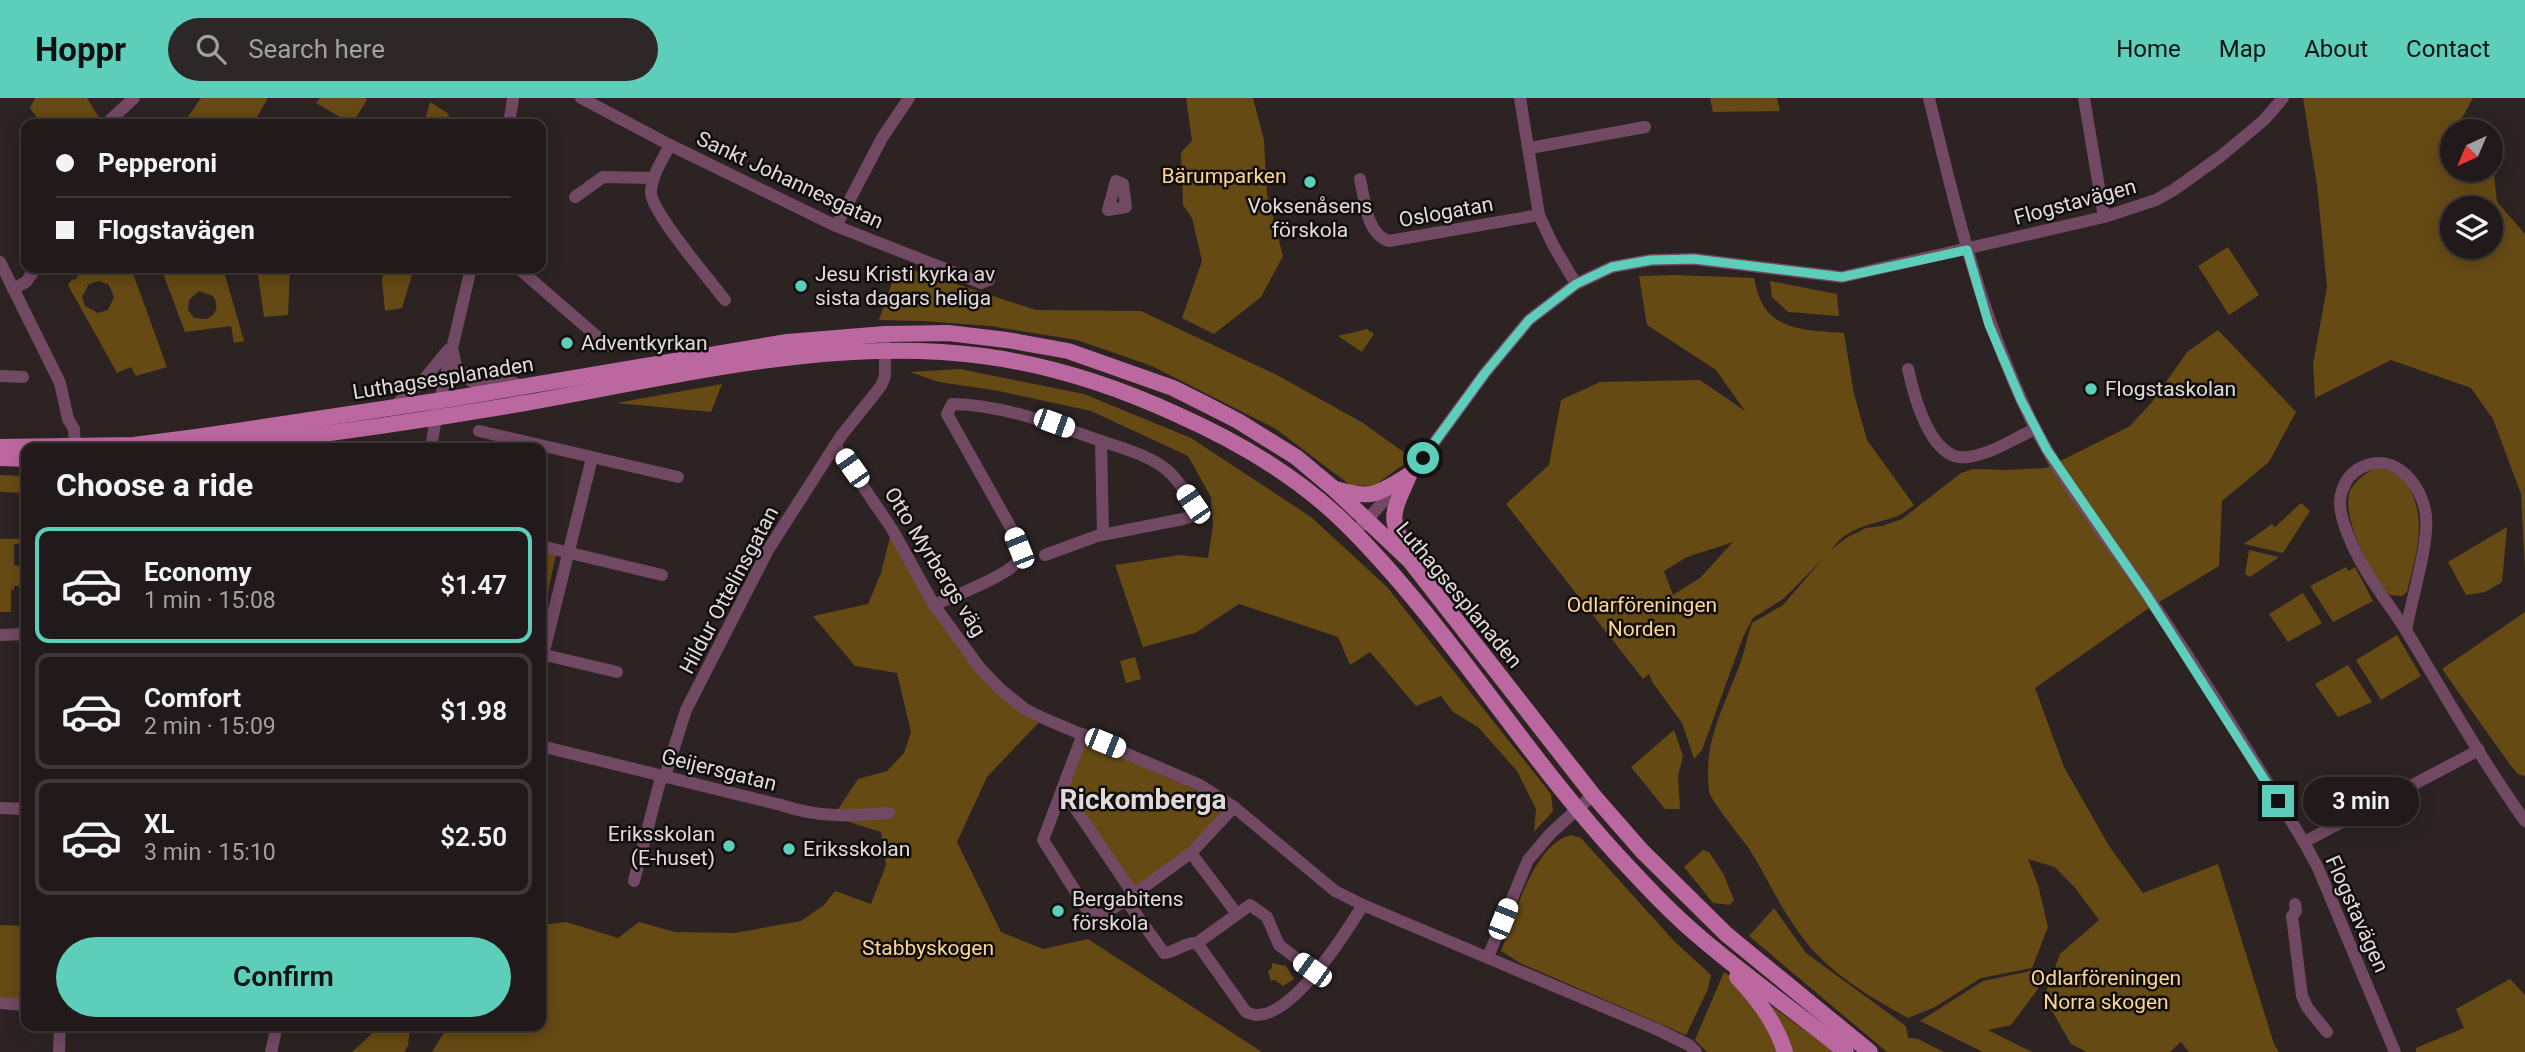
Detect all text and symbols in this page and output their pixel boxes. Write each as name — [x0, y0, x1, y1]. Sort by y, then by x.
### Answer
search box — [168, 18, 658, 81]
text: Hoppr — [35, 30, 126, 69]
icon: search — [192, 30, 230, 68]
text: Search here — [248, 34, 385, 64]
text: Home — [2116, 35, 2181, 63]
text: Map — [2219, 35, 2266, 63]
text: About — [2304, 35, 2368, 63]
text: Contact — [2406, 35, 2490, 63]
north arrow — [2440, 119, 2502, 182]
map controls — [2440, 119, 2503, 259]
street label: Sankt Johannesgatan — [693, 126, 887, 234]
text: Pepperoni — [98, 148, 217, 178]
park label: Bärumparken — [1161, 164, 1287, 188]
marker: Voksenåsens förskola — [1302, 174, 1318, 190]
street label: Flogstavägen — [2011, 174, 2139, 230]
street label: Oslogatan — [1397, 192, 1495, 232]
place label: Voksenåsens förskola — [1248, 194, 1372, 242]
button: layers — [2440, 196, 2503, 259]
text: Flogstavägen — [98, 215, 255, 245]
place label: Jesu Kristi kyrka av sista dagars heliga — [815, 262, 995, 310]
marker: Jesu Kristi kyrka av sista dagars heliga — [793, 278, 809, 294]
place label: Adventkyrkan — [581, 331, 708, 355]
marker: Adventkyrkan — [559, 335, 575, 351]
street label: Luthagsesplanaden — [351, 352, 535, 404]
place label: Flogstaskolan — [2105, 377, 2236, 401]
marker: Flogstaskolan — [2083, 381, 2099, 397]
car — [1031, 406, 1078, 440]
route start — [1407, 442, 1439, 474]
car — [832, 445, 873, 491]
text: Choose a ride — [56, 466, 253, 504]
car — [1173, 481, 1214, 527]
street label: Otto Myrbergs väg — [879, 483, 991, 641]
street label: Hildur Ottelinsgatan — [675, 502, 783, 678]
street label: Luthagsesplanaden — [1391, 517, 1527, 673]
car — [1002, 525, 1037, 571]
icon: car — [60, 554, 123, 617]
text: Economy — [144, 557, 251, 587]
text: $1.47 — [440, 570, 507, 600]
text: 1 min · 15:08 — [144, 587, 276, 614]
park label: Odlarföreningen Norden — [1567, 593, 1717, 641]
icon: car — [60, 680, 123, 743]
text: Comfort — [144, 683, 241, 713]
text: $1.98 — [440, 696, 507, 726]
text: 2 min · 15:09 — [144, 713, 276, 740]
car — [1082, 725, 1129, 761]
street label: Geijersgatan — [659, 744, 779, 796]
callout: 3 min — [2302, 776, 2418, 826]
district label: Rickomberga — [1060, 783, 1226, 816]
route end — [2262, 785, 2294, 817]
text: 3 min — [2332, 788, 2390, 815]
icon: car — [60, 806, 123, 869]
text: XL — [144, 809, 175, 839]
text: $2.50 — [440, 822, 507, 852]
place label: Eriksskolan (E-huset) — [608, 822, 715, 870]
place label: Eriksskolan — [803, 837, 910, 861]
marker: Eriksskolan (E-huset) — [721, 838, 737, 854]
text: 3 min · 15:10 — [144, 839, 276, 866]
marker: Eriksskolan — [781, 841, 797, 857]
street label: Flogstavägen — [2321, 852, 2393, 976]
place label: Bergabitens förskola — [1072, 887, 1184, 935]
car — [1486, 896, 1521, 942]
marker: Bergabitens förskola — [1050, 903, 1066, 919]
park label: Stabbyskogen — [862, 936, 994, 960]
button: Confirm — [56, 937, 511, 1017]
car — [1289, 949, 1336, 991]
park label: Odlarföreningen Norra skogen — [2031, 966, 2181, 1014]

